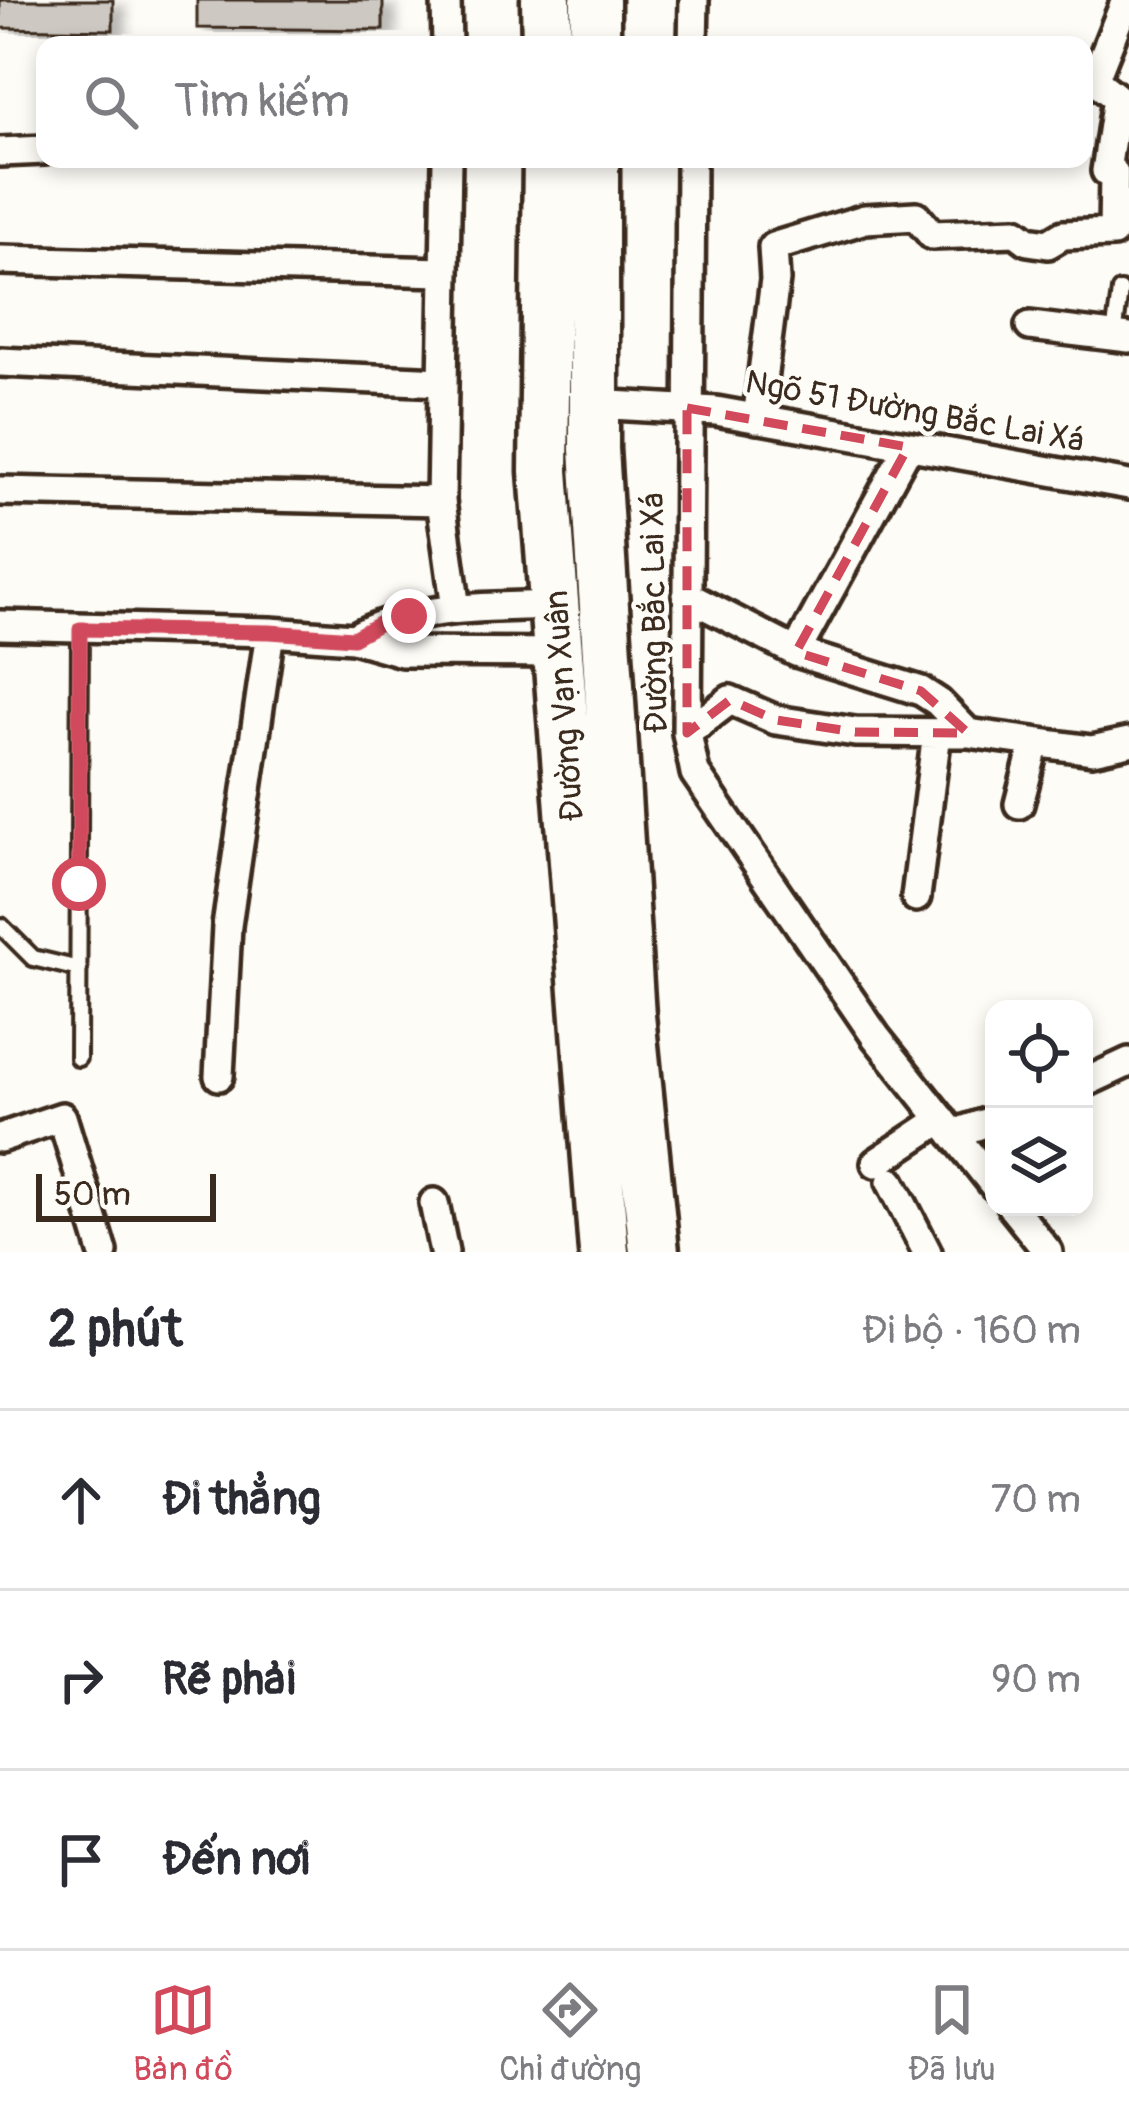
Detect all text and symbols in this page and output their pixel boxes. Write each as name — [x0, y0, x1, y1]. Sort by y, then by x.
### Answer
search box — [36, 36, 1093, 168]
icon: search — [78, 69, 144, 135]
text: Tìm kiếm — [174, 74, 350, 130]
street label: Ngõ 51 Đường Bắc Lai Xá — [742, 361, 1087, 461]
street label: Đường Bắc Lai Xá — [632, 492, 677, 734]
route end — [382, 589, 436, 643]
street label: Đường Vạn Xuân — [536, 589, 593, 823]
route start — [52, 857, 106, 911]
map controls — [985, 1000, 1093, 1216]
button: locate — [985, 1000, 1093, 1108]
button: layers — [985, 1108, 1093, 1216]
scale bar — [36, 1168, 216, 1221]
text: 50 m — [54, 1174, 131, 1215]
text: 2 phút — [48, 1298, 183, 1362]
text: Đi bộ · 160 m — [862, 1306, 1081, 1355]
icon: ahead — [48, 1467, 114, 1533]
text: Đi thẳng — [162, 1472, 321, 1528]
text: 70 m — [991, 1475, 1081, 1524]
icon: right — [48, 1647, 114, 1713]
text: Rẽ phải — [162, 1652, 295, 1708]
text: 90 m — [991, 1655, 1081, 1704]
icon: arrive — [48, 1827, 114, 1893]
text: Đến nơi — [162, 1832, 309, 1888]
tab: Bản đồ — [133, 1977, 233, 2090]
tab: Chỉ đường — [499, 1977, 641, 2090]
tab: Đã lưu — [908, 1977, 996, 2090]

